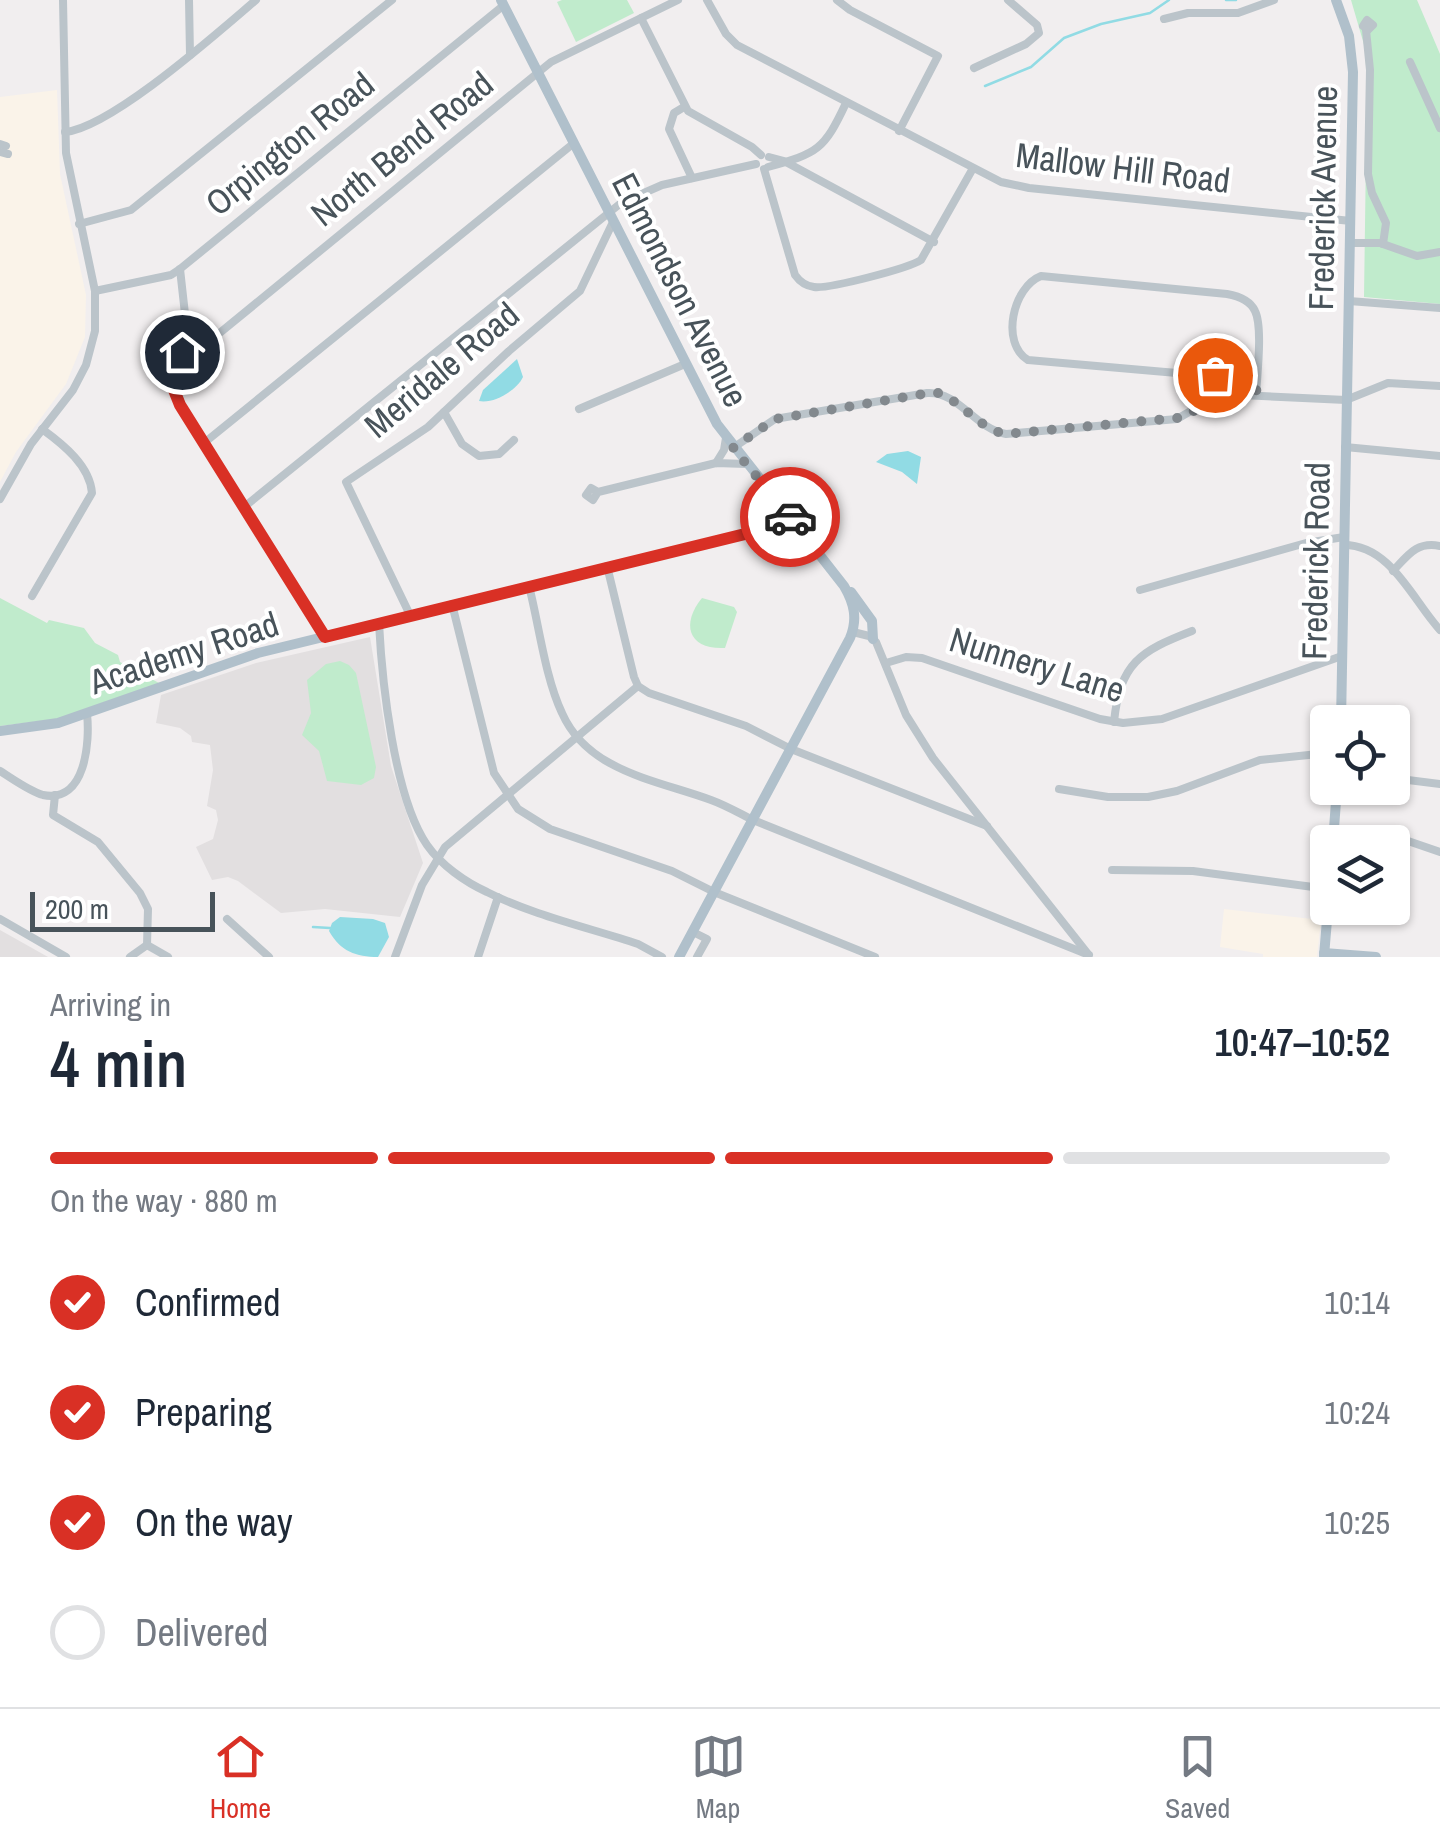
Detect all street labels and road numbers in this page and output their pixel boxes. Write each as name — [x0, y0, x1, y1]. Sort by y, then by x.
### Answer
street label: Orpington Road — [196, 61, 384, 226]
street label: North Bend Road — [301, 61, 503, 237]
street label: Frederick Avenue — [1297, 85, 1348, 311]
street label: Mallow Hill Road — [1013, 131, 1233, 204]
street label: Edmondson Avenue — [601, 165, 760, 415]
street label: Meridale Road — [354, 291, 529, 448]
street label: Frederick Road — [1290, 462, 1341, 660]
street label: Academy Road — [82, 600, 284, 706]
street label: Nunnery Lane — [944, 616, 1130, 713]

